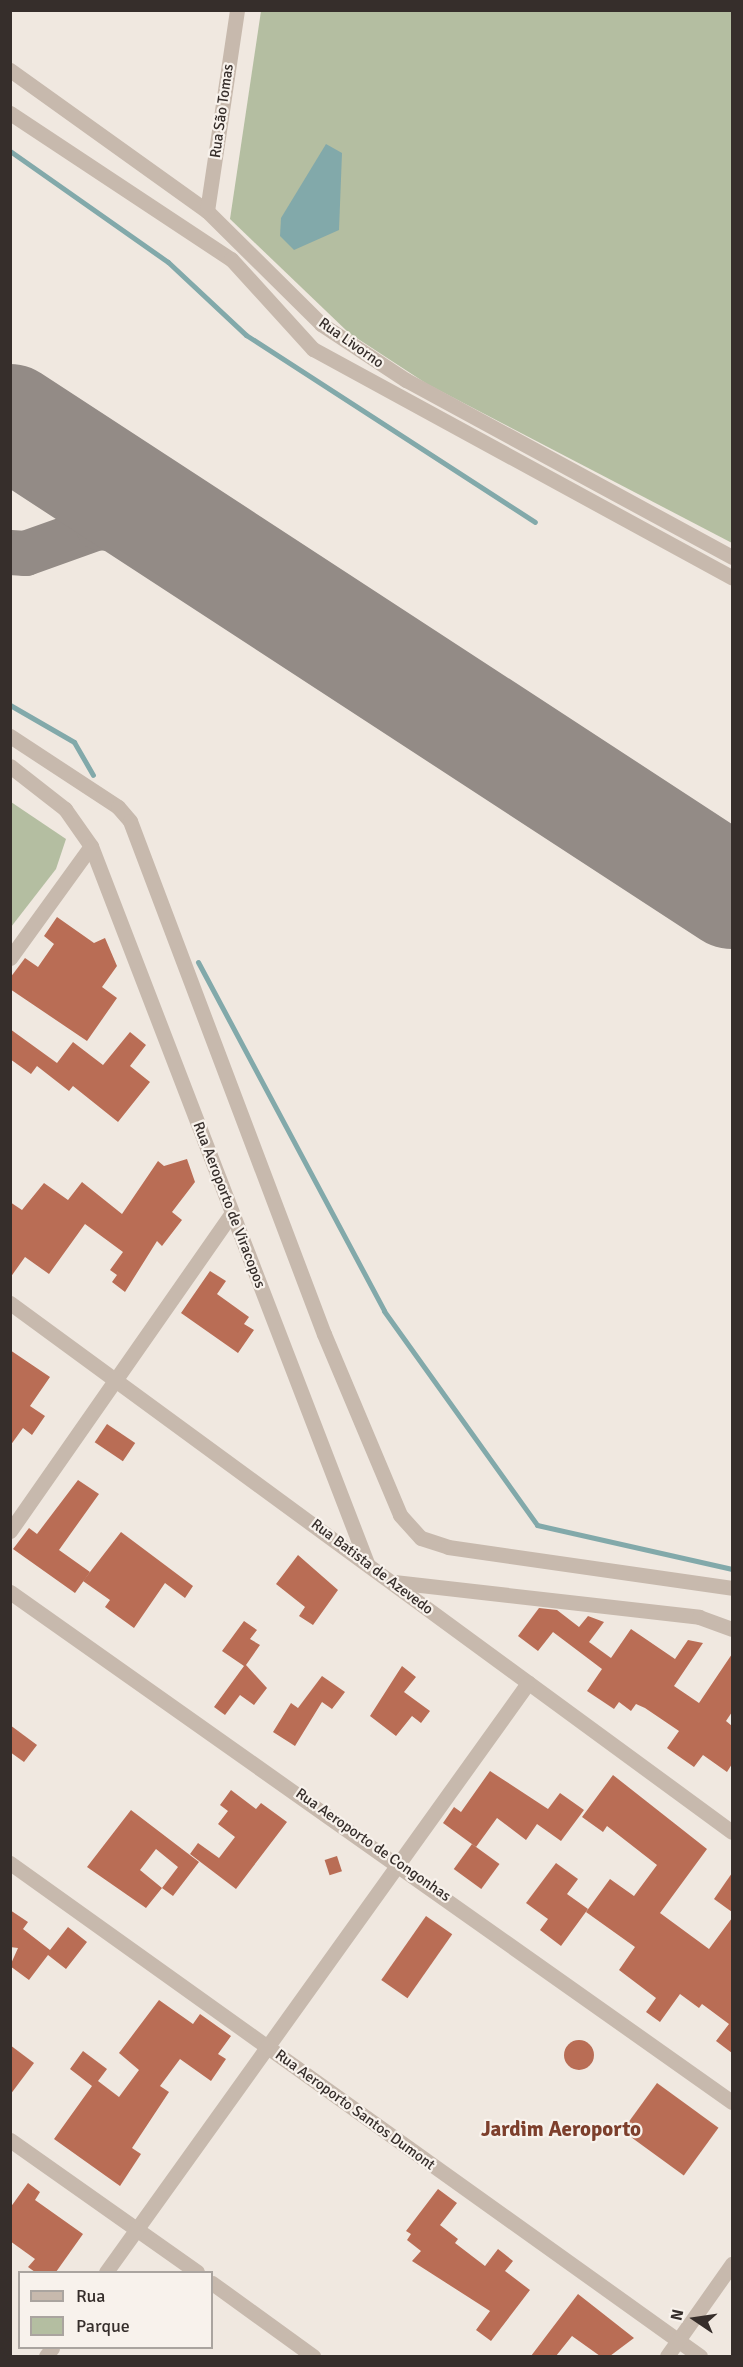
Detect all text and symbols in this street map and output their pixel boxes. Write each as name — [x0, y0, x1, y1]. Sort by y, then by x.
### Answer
street label: Rua São Tomas — [206, 63, 238, 159]
street label: Rua Livorno — [315, 314, 387, 372]
street label: Rua Aeroporto de Viracopos — [189, 1119, 269, 1291]
street label: Rua Batista de Azevedo — [307, 1515, 437, 1619]
street label: Rua Aeroporto de Congonhas — [292, 1785, 454, 1905]
street label: Rua Aeroporto Santos Dumont — [272, 2046, 438, 2174]
district label: Jardim Aeroporto — [481, 2116, 641, 2142]
legend — [18, 2271, 213, 2349]
text: Rua — [76, 2285, 105, 2307]
north arrow — [665, 2289, 725, 2349]
text: N — [666, 2307, 688, 2323]
text: Parque — [76, 2315, 130, 2337]

